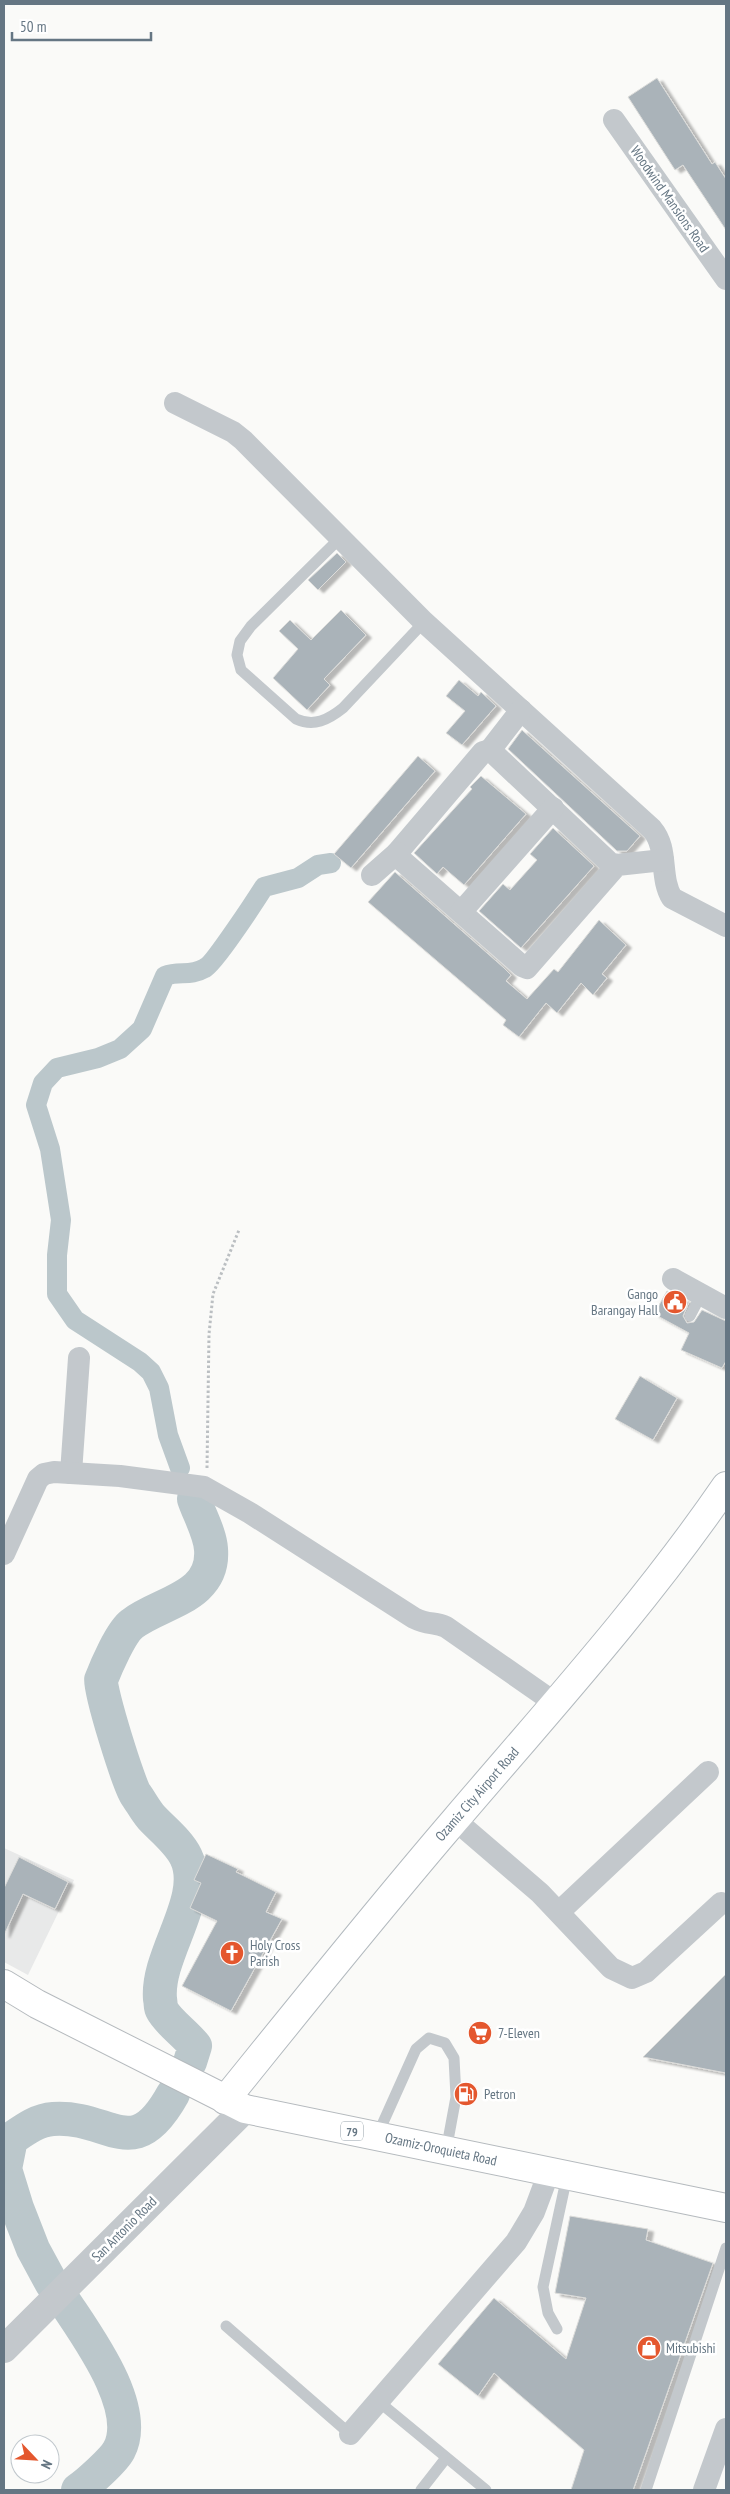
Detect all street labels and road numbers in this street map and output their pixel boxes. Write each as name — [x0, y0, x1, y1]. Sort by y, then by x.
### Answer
street label: Woodwind Mansions Road — [627, 142, 713, 256]
street label: Ozamiz City Airport Road — [431, 1743, 523, 1845]
road number: 79 — [341, 2122, 363, 2140]
street label: Ozamiz-Oroquieta Road — [384, 2128, 498, 2170]
street label: San Antonio Road — [88, 2193, 160, 2265]

